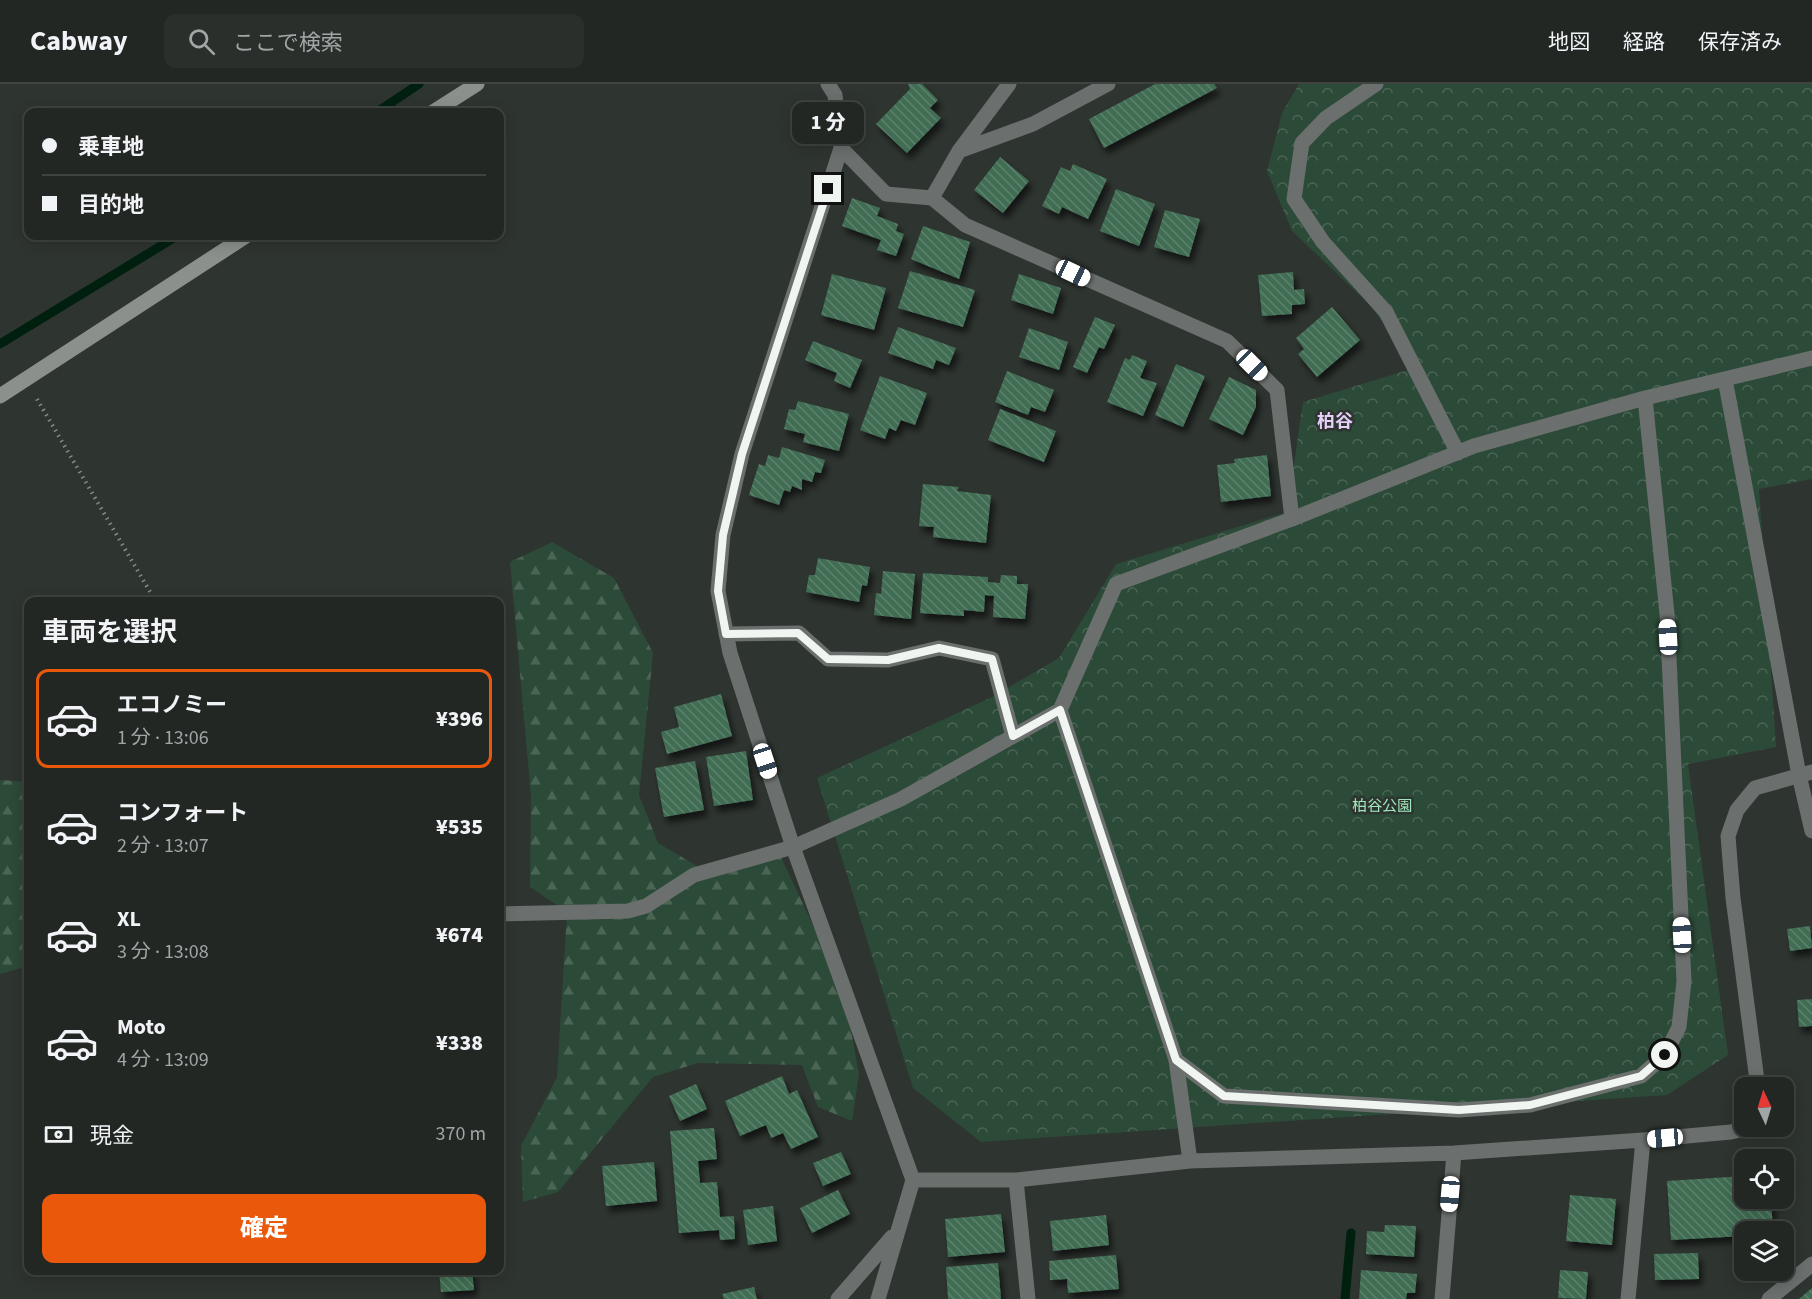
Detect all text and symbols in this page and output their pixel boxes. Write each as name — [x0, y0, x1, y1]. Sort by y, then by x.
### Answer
search box — [164, 14, 584, 68]
text: Cabway — [30, 21, 128, 61]
icon: search — [185, 25, 218, 58]
text: ここで検索 — [233, 27, 343, 59]
text: 地図 — [1548, 27, 1590, 57]
text: 経路 — [1623, 27, 1665, 57]
text: 保存済み — [1698, 27, 1782, 57]
callout: 1 分 — [792, 102, 864, 144]
text: 1 分 — [811, 109, 845, 137]
text: 乗車地 — [78, 131, 144, 163]
route end — [814, 175, 841, 202]
text: 目的地 — [78, 189, 144, 221]
car — [1053, 257, 1093, 289]
car — [1233, 346, 1271, 384]
district label: 柏谷 — [1317, 409, 1353, 434]
text: 車両を選択 — [42, 613, 177, 652]
car — [1658, 619, 1678, 655]
text: エコノミー — [117, 689, 227, 721]
icon: car — [45, 692, 99, 746]
text: ¥396 — [436, 703, 483, 735]
text: 1 分 · 13:06 — [117, 724, 209, 752]
car — [751, 741, 779, 781]
park label: 柏谷公園 — [1352, 796, 1412, 817]
text: コンフォート — [117, 797, 248, 829]
icon: car — [45, 800, 99, 854]
text: ¥535 — [436, 811, 483, 843]
text: 2 分 · 13:07 — [117, 832, 209, 860]
text: XL — [117, 903, 141, 935]
icon: car — [45, 908, 99, 962]
car — [1672, 917, 1692, 953]
text: ¥674 — [436, 919, 483, 951]
text: 3 分 · 13:08 — [117, 938, 209, 966]
text: Moto — [117, 1011, 166, 1043]
icon: car — [45, 1016, 99, 1070]
text: ¥338 — [436, 1027, 483, 1059]
route start — [1651, 1041, 1678, 1068]
text: 4 分 · 13:09 — [117, 1046, 209, 1074]
north arrow — [1734, 1077, 1794, 1137]
map controls — [1734, 1077, 1794, 1281]
icon: cash — [42, 1118, 75, 1151]
text: 現金 — [90, 1120, 134, 1152]
text: 370 m — [436, 1120, 486, 1148]
car — [1646, 1127, 1684, 1149]
button: locate — [1734, 1149, 1794, 1209]
car — [1439, 1175, 1461, 1213]
button: 確定 — [42, 1194, 486, 1263]
button: layers — [1734, 1221, 1794, 1281]

